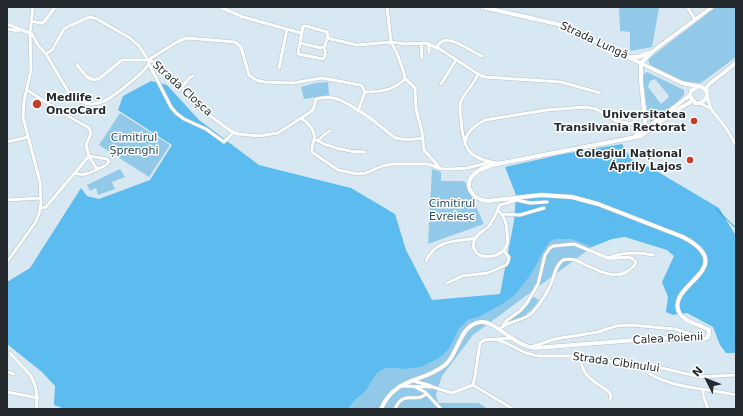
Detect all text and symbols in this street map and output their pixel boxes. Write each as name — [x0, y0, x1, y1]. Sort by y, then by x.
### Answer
street label: Strada Lungă — [558, 20, 630, 62]
street label: Strada Cloșca — [149, 59, 215, 119]
place label: Medlife - OncoCard — [46, 91, 106, 117]
marker: Medlife - OncoCard — [31, 98, 43, 110]
place label: Universitatea Transilvania Rectorat — [554, 108, 686, 134]
marker: Universitatea Transilvania Rectorat — [689, 116, 699, 126]
park label: Cimitirul Șprenghi — [110, 131, 158, 157]
place label: Colegiul Național Áprily Lajos — [576, 147, 682, 173]
marker: Colegiul Național Áprily Lajos — [685, 155, 695, 165]
park label: Cimitirul Evreiesc — [429, 197, 475, 223]
street label: Calea Poienii — [633, 331, 703, 347]
street label: Strada Cibinului — [572, 350, 660, 376]
north arrow — [687, 360, 727, 400]
text: N — [690, 364, 706, 379]

